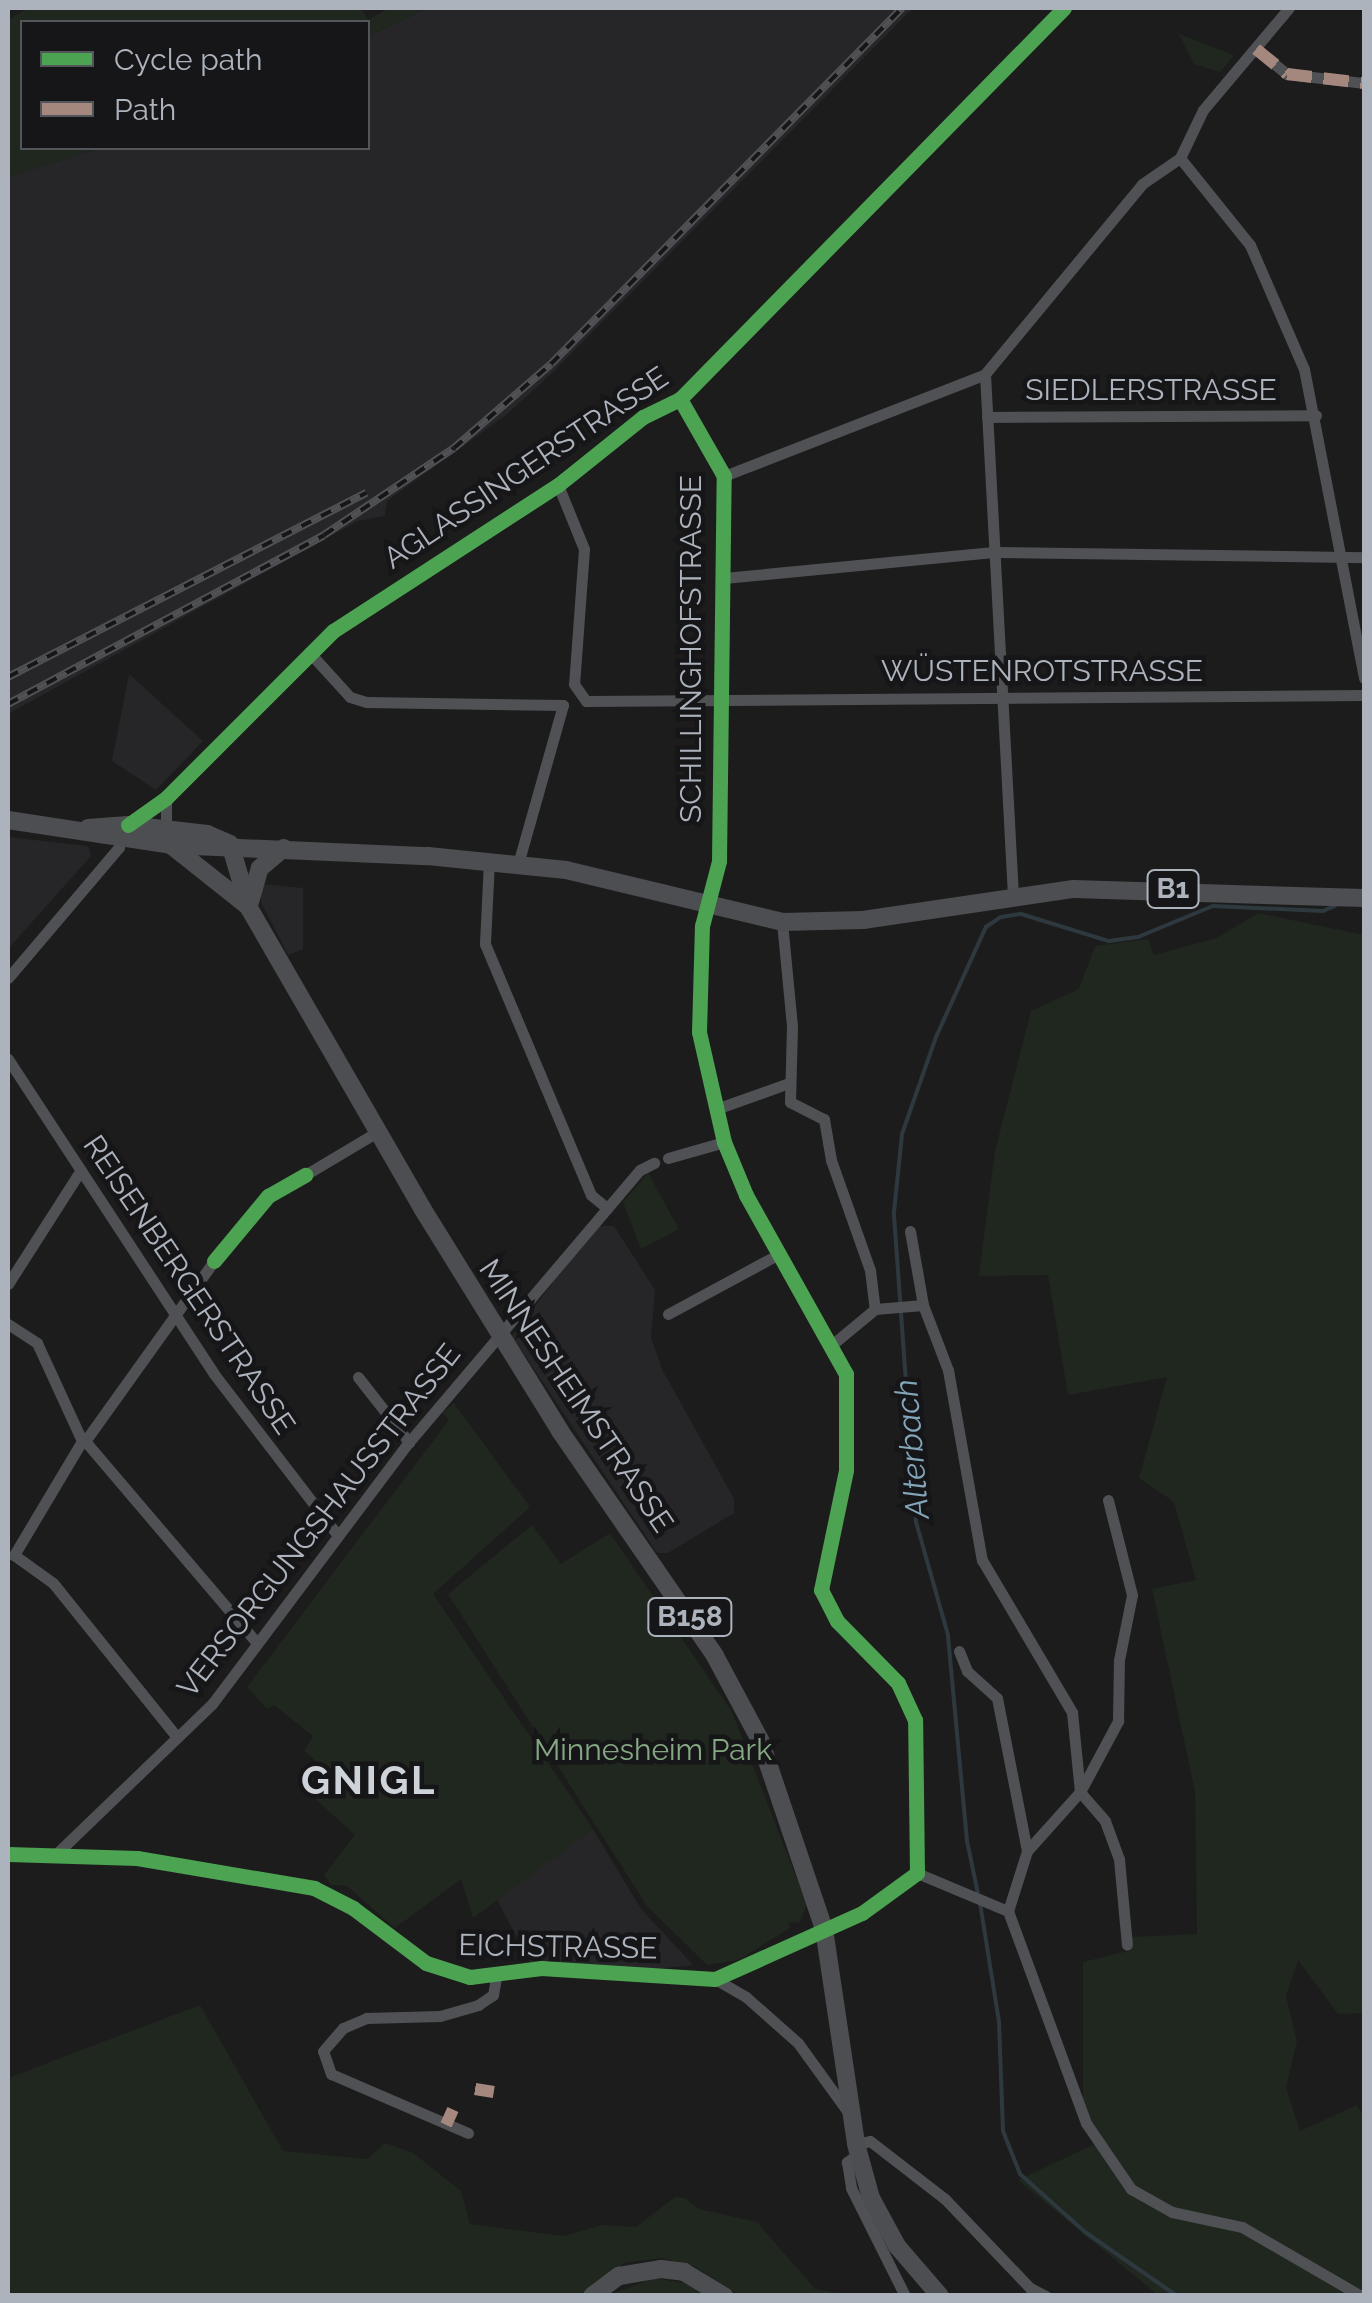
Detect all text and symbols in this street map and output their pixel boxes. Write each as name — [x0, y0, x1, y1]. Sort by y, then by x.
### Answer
legend — [20, 20, 370, 150]
text: Cycle path — [114, 42, 262, 77]
text: Path — [114, 92, 176, 127]
street label: AGLASSINGERSTRASSE — [377, 359, 675, 577]
street label: SIEDLERSTRASSE — [1025, 372, 1277, 408]
street label: SCHILLINGHOFSTRASSE — [673, 475, 709, 823]
street label: WÜSTENROTSTRASSE — [881, 653, 1203, 689]
road number: B1 — [1146, 866, 1200, 912]
street label: REISENBERGERSTRASSE — [75, 1129, 303, 1441]
street label: MINNESHEIMSTRASSE — [471, 1253, 681, 1539]
street label: VERSORGUNGSHAUSSTRASSE — [170, 1337, 468, 1705]
water label: Alterbach — [887, 1378, 937, 1520]
road number: B158 — [645, 1594, 735, 1640]
park label: Minnesheim Park — [534, 1732, 772, 1768]
district label: GNIGL — [301, 1756, 437, 1804]
street label: EICHSTRASSE — [458, 1927, 658, 1967]

